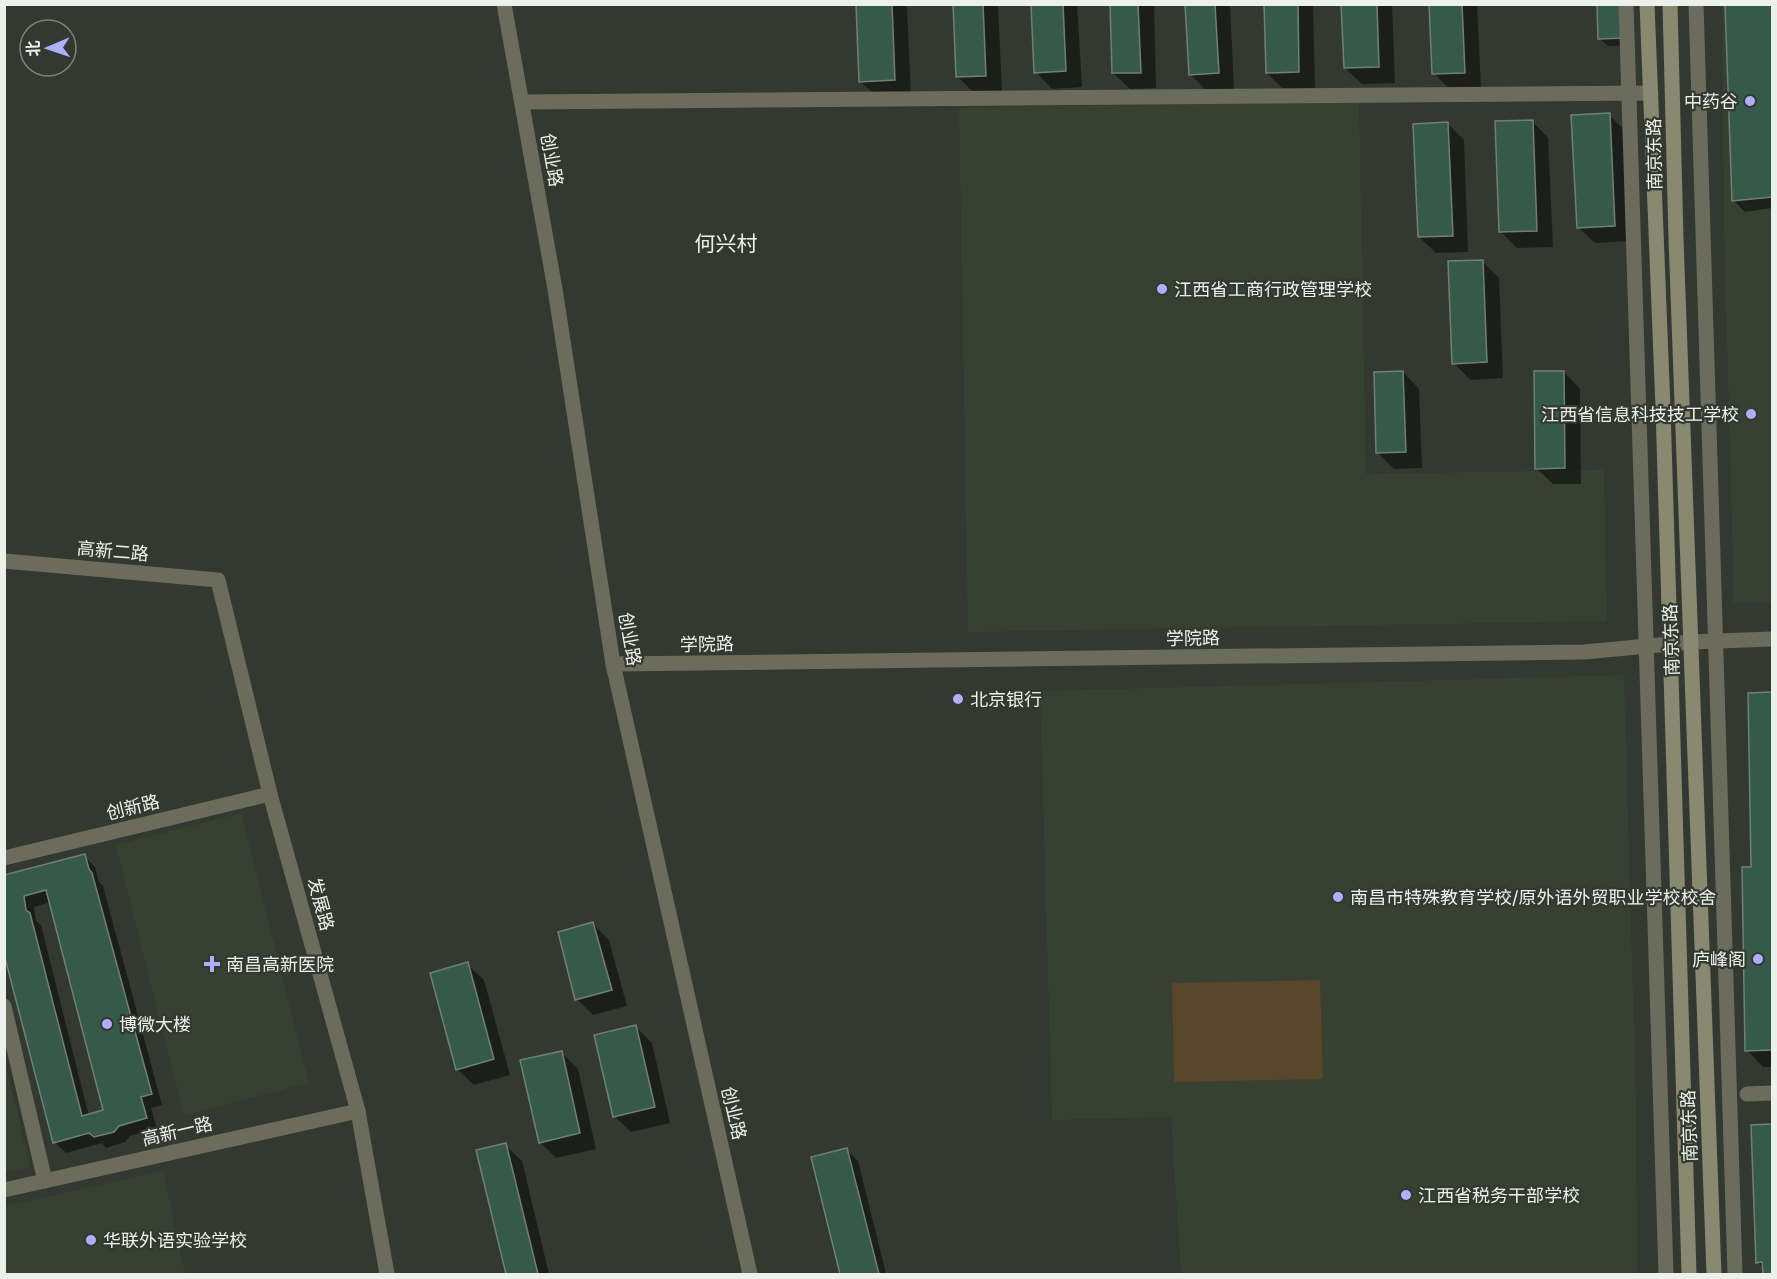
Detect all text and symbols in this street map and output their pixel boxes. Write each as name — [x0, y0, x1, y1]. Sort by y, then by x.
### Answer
north arrow — [18, 18, 78, 78]
text: 北 — [23, 40, 43, 57]
place label: 中药谷 — [1684, 91, 1738, 112]
marker: 中药谷 — [1743, 94, 1757, 108]
street label: 南京东路 — [1643, 118, 1665, 190]
street label: 创业路 — [537, 132, 567, 188]
district label: 何兴村 — [695, 231, 758, 256]
place label: 江西省工商行政管理学校 — [1174, 279, 1372, 300]
marker: 江西省工商行政管理学校 — [1155, 282, 1169, 296]
place label: 江西省信息科技技工学校 — [1541, 404, 1739, 425]
marker: 江西省信息科技技工学校 — [1744, 407, 1758, 421]
street label: 高新二路 — [76, 537, 150, 565]
street label: 南京东路 — [1659, 604, 1683, 676]
street label: 创业路 — [615, 611, 645, 667]
street label: 学院路 — [1166, 627, 1220, 649]
street label: 学院路 — [680, 633, 734, 655]
place label: 北京银行 — [970, 689, 1042, 710]
marker: 北京银行 — [951, 692, 965, 706]
street label: 创新路 — [104, 790, 162, 824]
street label: 发展路 — [304, 875, 338, 933]
place label: 南昌市特殊教育学校/原外语外贸职业学校校舍 — [1350, 887, 1716, 908]
marker: 南昌市特殊教育学校/原外语外贸职业学校校舍 — [1331, 890, 1345, 904]
place label: 庐峰阁 — [1692, 949, 1746, 970]
marker: 庐峰阁 — [1751, 952, 1765, 966]
place label: 南昌高新医院 — [226, 954, 334, 975]
marker: 南昌高新医院 — [203, 955, 221, 973]
place label: 博微大楼 — [119, 1014, 191, 1035]
marker: 博微大楼 — [100, 1017, 114, 1031]
street label: 创业路 — [718, 1084, 750, 1142]
street label: 南京东路 — [1677, 1090, 1701, 1162]
street label: 高新一路 — [140, 1113, 214, 1149]
place label: 江西省税务干部学校 — [1418, 1185, 1580, 1206]
marker: 江西省税务干部学校 — [1399, 1188, 1413, 1202]
place label: 华联外语实验学校 — [103, 1230, 247, 1251]
marker: 华联外语实验学校 — [84, 1233, 98, 1247]

